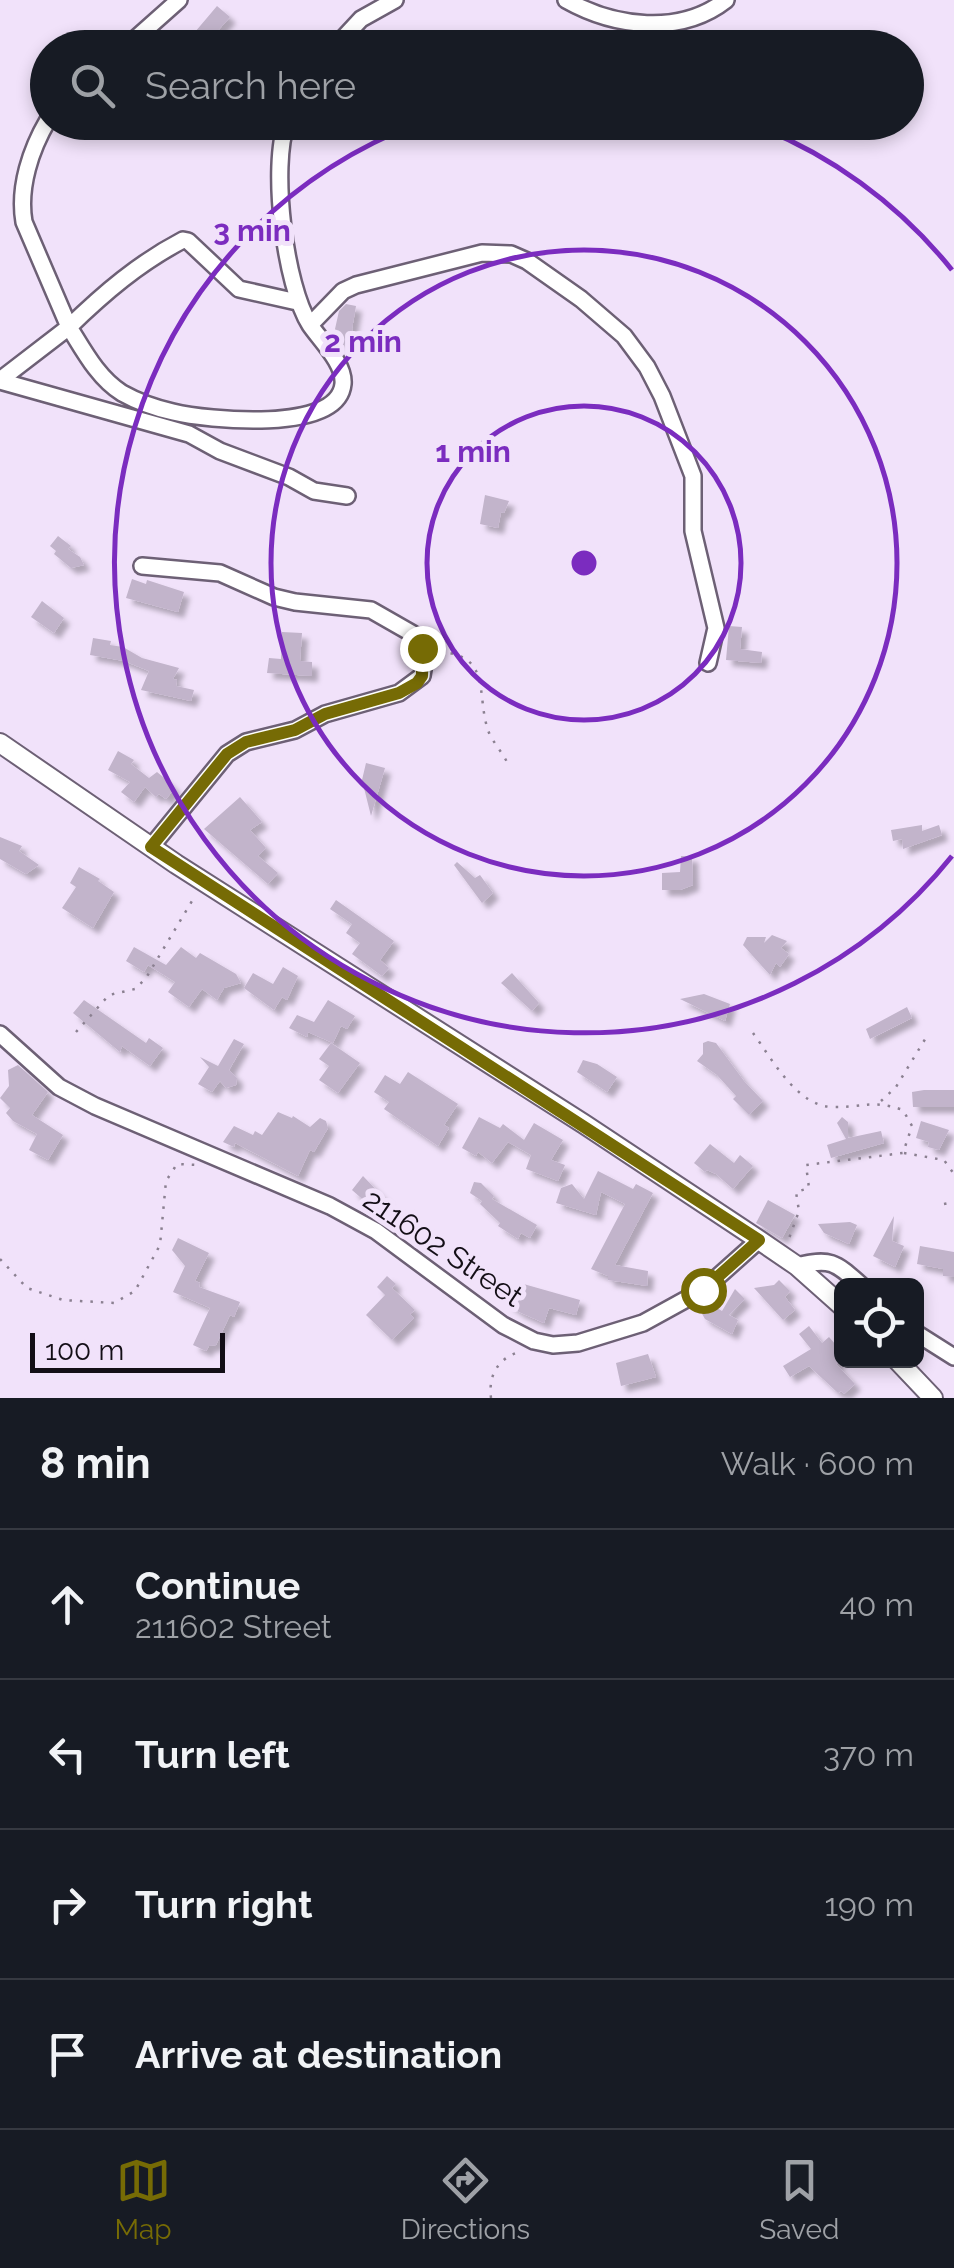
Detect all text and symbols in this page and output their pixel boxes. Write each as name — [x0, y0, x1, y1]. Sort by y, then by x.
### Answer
search box — [30, 30, 924, 140]
icon: search — [65, 58, 120, 113]
text: Search here — [145, 63, 356, 108]
text: 3 min — [213, 213, 291, 248]
text: 2 min — [324, 324, 402, 359]
text: 1 min — [435, 434, 511, 469]
centre of rings — [566, 545, 602, 581]
route end — [400, 626, 446, 672]
street label: 211602 Street — [357, 1182, 529, 1314]
route start — [681, 1268, 727, 1314]
map controls — [834, 1278, 924, 1368]
button: locate — [834, 1278, 924, 1368]
scale bar — [30, 1328, 225, 1372]
text: 100 m — [45, 1334, 124, 1367]
text: 8 min — [40, 1439, 151, 1488]
text: Walk · 600 m — [721, 1445, 914, 1482]
text: Continue — [135, 1563, 300, 1608]
icon: ahead — [40, 1577, 95, 1632]
text: 40 m — [839, 1586, 914, 1623]
text: 211602 Street — [135, 1608, 332, 1645]
icon: left — [40, 1727, 95, 1782]
text: Turn left — [135, 1732, 290, 1777]
text: 370 m — [823, 1736, 914, 1773]
icon: right — [40, 1877, 95, 1932]
text: Turn right — [135, 1882, 312, 1927]
text: 190 m — [824, 1886, 914, 1923]
icon: arrive — [40, 2027, 95, 2082]
text: Arrive at destination — [135, 2032, 502, 2077]
tab: Map — [115, 2153, 172, 2246]
tab: Directions — [401, 2153, 530, 2246]
tab: Saved — [759, 2153, 839, 2246]

